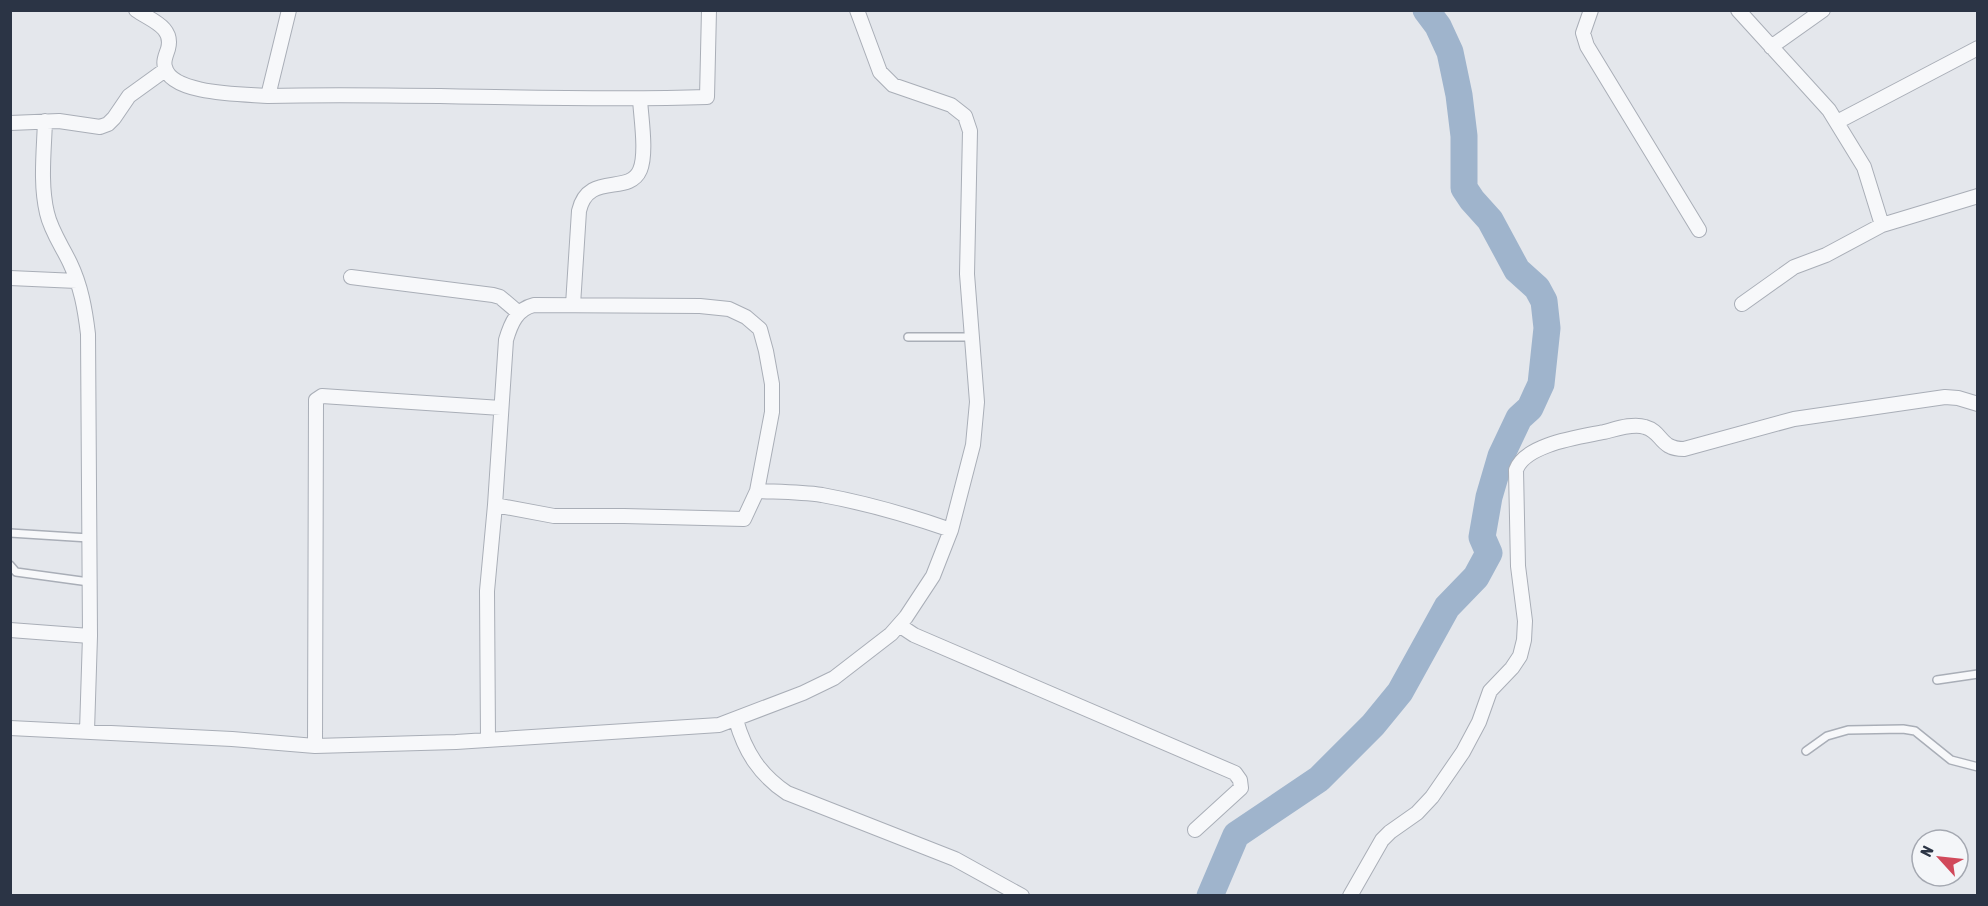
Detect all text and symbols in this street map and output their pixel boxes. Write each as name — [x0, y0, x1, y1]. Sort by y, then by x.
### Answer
north arrow — [1910, 828, 1970, 888]
text: N — [1916, 843, 1937, 859]

